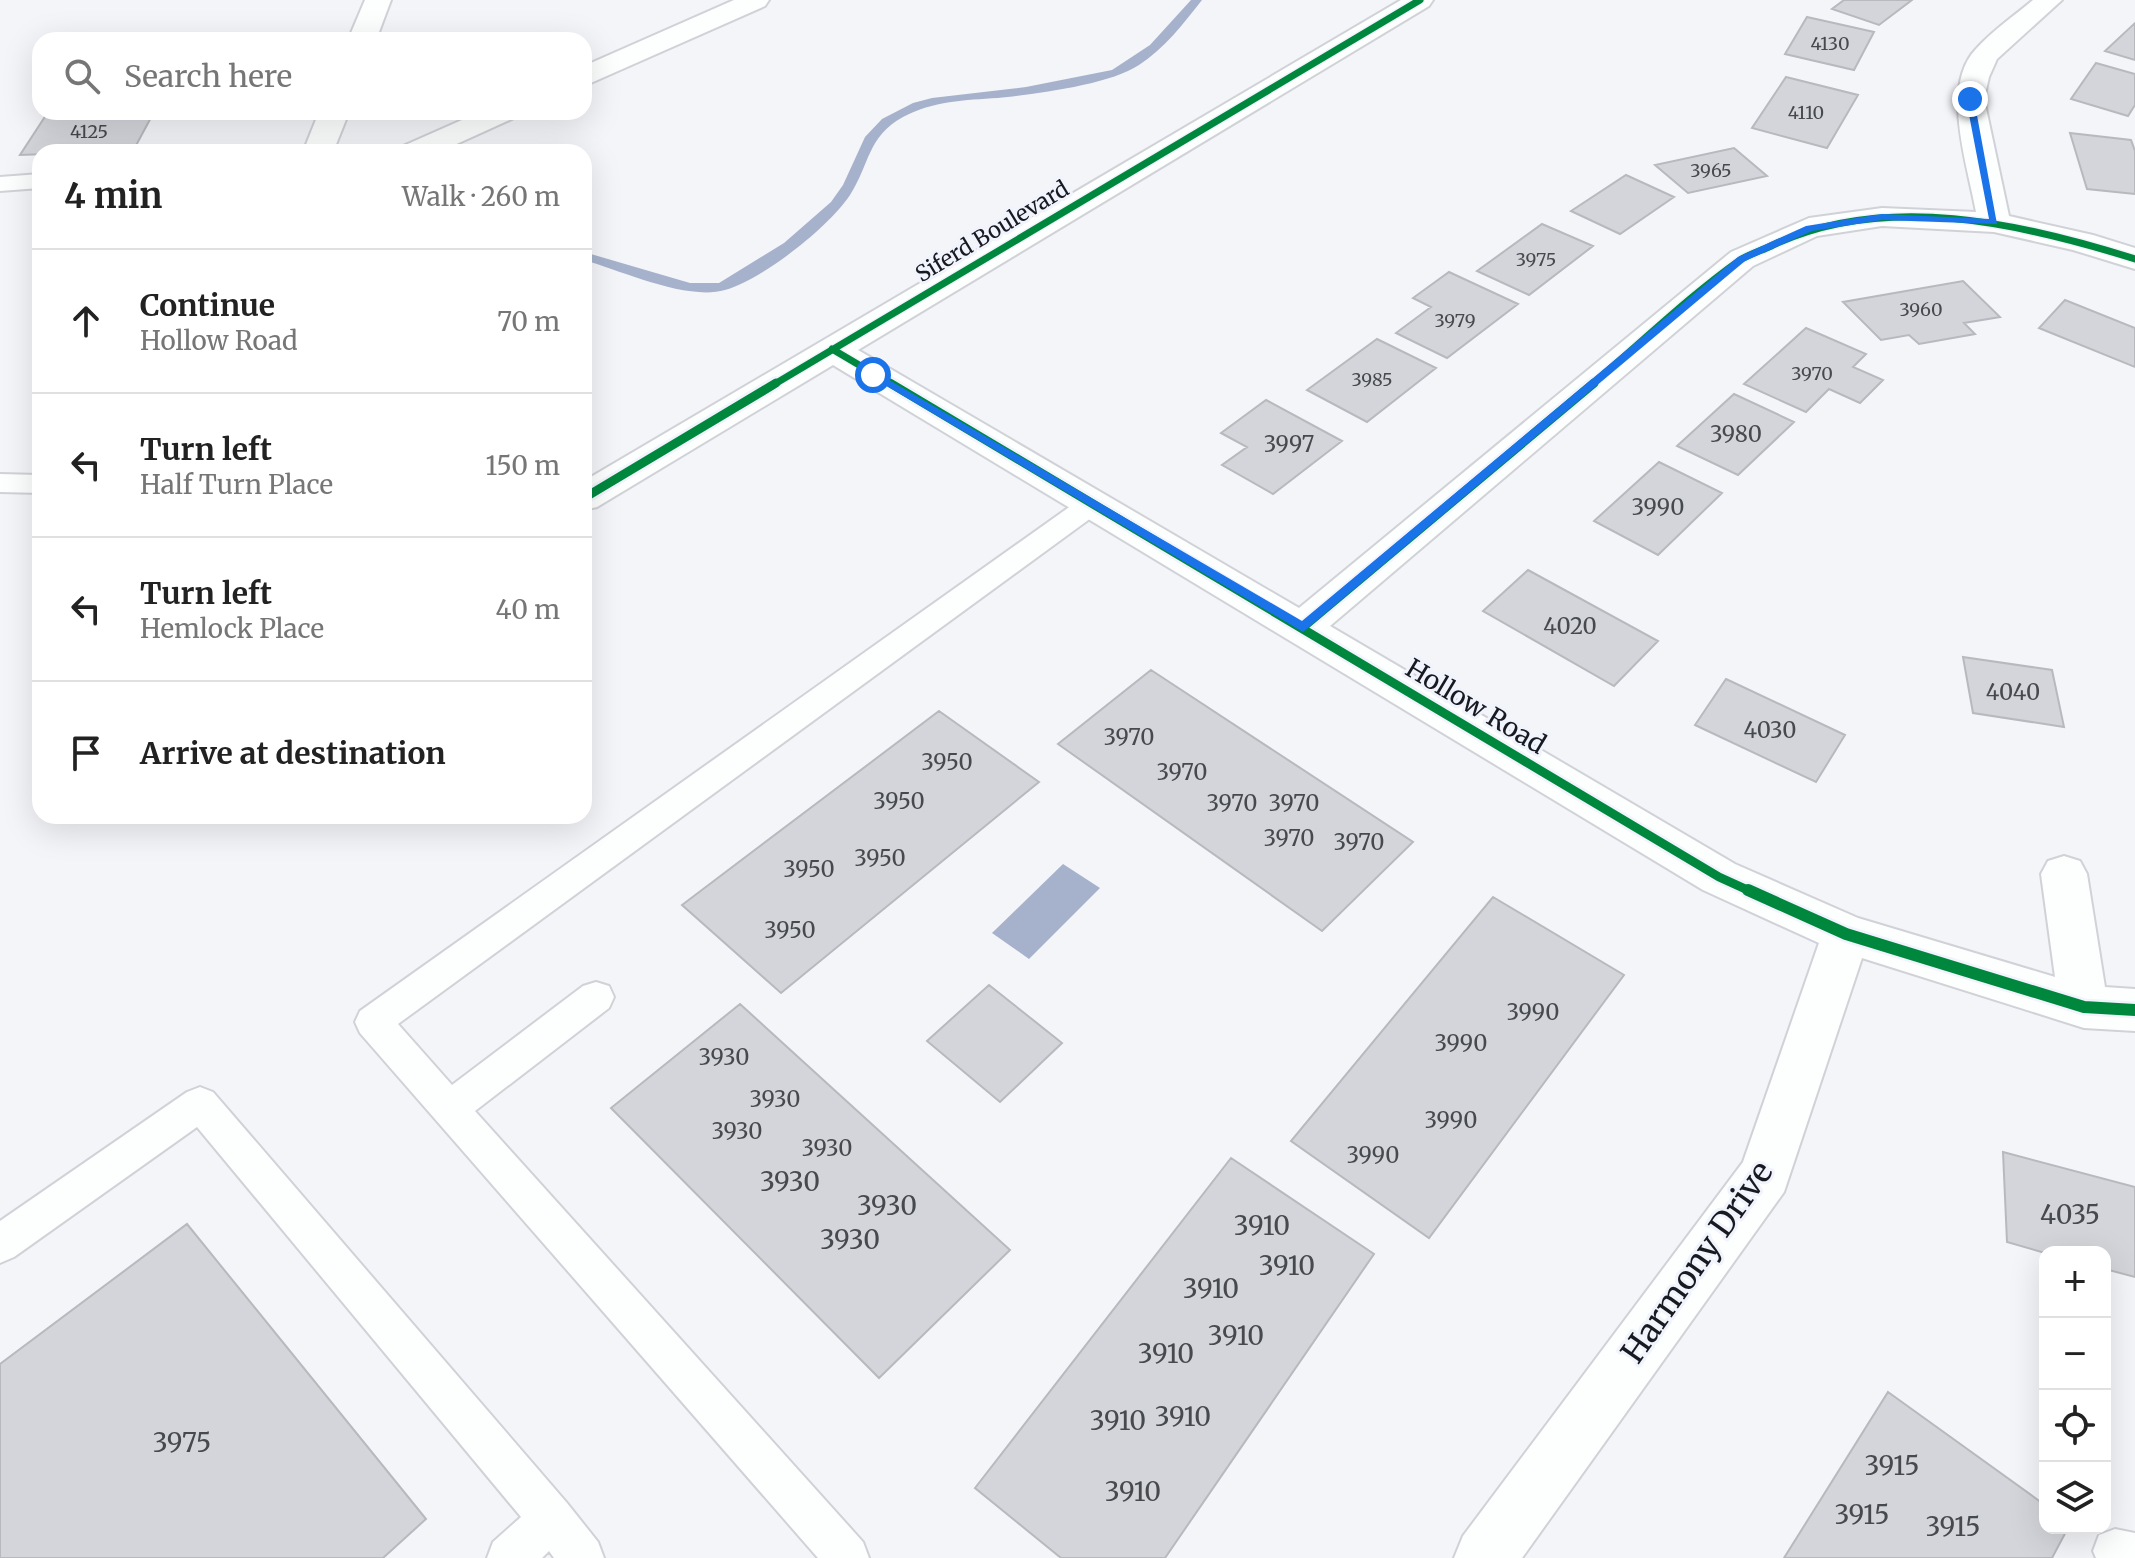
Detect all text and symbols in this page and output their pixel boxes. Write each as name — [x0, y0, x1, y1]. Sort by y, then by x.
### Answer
search box — [32, 32, 592, 120]
house number: 4130 — [1810, 32, 1850, 55]
icon: search — [60, 54, 104, 98]
text: Search here — [124, 57, 292, 95]
route end — [1952, 81, 1988, 117]
house number: 4110 — [1788, 101, 1824, 124]
house number: 4125 — [70, 120, 108, 143]
house number: 3965 — [1690, 159, 1732, 182]
street label: Siferd Boulevard — [910, 174, 1074, 288]
text: 4 min — [64, 175, 162, 217]
text: Walk · 260 m — [402, 180, 560, 213]
house number: 3975 — [1516, 248, 1556, 271]
text: Continue — [140, 286, 275, 324]
house number: 3960 — [1899, 298, 1943, 321]
icon: ahead — [64, 299, 108, 343]
text: 70 m — [497, 305, 560, 338]
house number: 3979 — [1434, 309, 1476, 332]
text: Hollow Road — [140, 324, 298, 357]
route start — [855, 357, 891, 393]
house number: 3970 — [1791, 362, 1833, 385]
house number: 3985 — [1352, 368, 1392, 391]
house number: 3980 — [1710, 420, 1762, 448]
text: Turn left — [140, 430, 272, 468]
house number: 3997 — [1264, 430, 1314, 458]
icon: left — [64, 443, 108, 487]
text: 150 m — [486, 449, 560, 482]
text: Half Turn Place — [140, 468, 333, 501]
house number: 3990 — [1632, 493, 1684, 521]
text: Turn left — [140, 574, 272, 612]
icon: left — [64, 587, 108, 631]
text: 40 m — [496, 593, 560, 626]
text: Hemlock Place — [140, 612, 324, 645]
house number: 4020 — [1543, 612, 1597, 640]
street label: Hollow Road — [1400, 651, 1552, 761]
house number: 4040 — [1986, 678, 2040, 706]
house number: 4030 — [1743, 716, 1797, 744]
house number: 3970 — [1104, 723, 1155, 751]
icon: arrive — [64, 731, 108, 775]
text: Arrive at destination — [140, 734, 446, 772]
house number: 3950 — [921, 748, 973, 776]
house number: 3970 — [1157, 758, 1208, 786]
house number: 3950 — [873, 787, 925, 815]
house number: 3970 — [1207, 789, 1258, 817]
house number: 3970 — [1269, 789, 1320, 817]
house number: 3970 — [1264, 824, 1315, 852]
house number: 3970 — [1334, 828, 1385, 856]
house number: 3950 — [854, 844, 906, 872]
house number: 3950 — [783, 855, 835, 883]
house number: 3950 — [764, 916, 816, 944]
house number: 3990 — [1507, 998, 1559, 1026]
house number: 3990 — [1435, 1029, 1487, 1057]
house number: 3930 — [699, 1043, 749, 1071]
house number: 3930 — [750, 1085, 800, 1113]
house number: 3990 — [1425, 1106, 1477, 1134]
house number: 3930 — [712, 1117, 762, 1145]
house number: 3930 — [802, 1134, 852, 1162]
house number: 3990 — [1347, 1141, 1399, 1169]
street label: Harmony Drive — [1613, 1153, 1781, 1371]
house number: 3930 — [760, 1165, 820, 1198]
house number: 3930 — [857, 1189, 917, 1222]
house number: 4035 — [2040, 1198, 2100, 1231]
house number: 3910 — [1234, 1209, 1290, 1242]
house number: 3930 — [820, 1223, 880, 1256]
map controls — [2039, 1246, 2111, 1534]
button: + — [2039, 1246, 2111, 1318]
house number: 3910 — [1259, 1249, 1315, 1282]
house number: 3910 — [1183, 1272, 1239, 1305]
button: − — [2039, 1318, 2111, 1390]
house number: 3910 — [1208, 1319, 1264, 1352]
house number: 3910 — [1138, 1337, 1194, 1370]
button: locate — [2039, 1390, 2111, 1462]
house number: 3910 — [1155, 1400, 1211, 1433]
house number: 3910 — [1090, 1404, 1146, 1437]
house number: 3975 — [153, 1426, 211, 1459]
house number: 3915 — [1865, 1449, 1919, 1482]
button: layers — [2039, 1462, 2111, 1534]
house number: 3910 — [1105, 1475, 1161, 1508]
house number: 3915 — [1835, 1498, 1889, 1531]
house number: 3915 — [1926, 1510, 1980, 1543]

